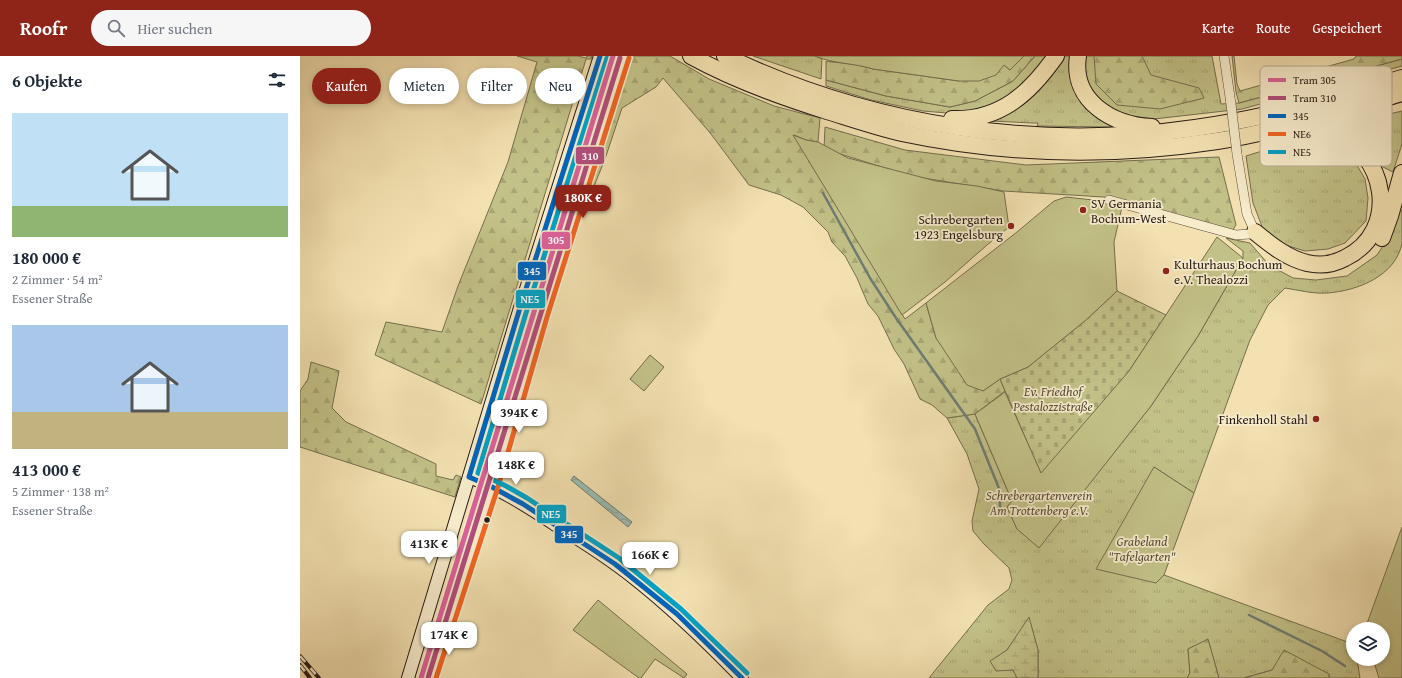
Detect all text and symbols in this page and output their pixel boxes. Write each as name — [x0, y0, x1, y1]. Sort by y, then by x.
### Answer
search box — [91, 10, 371, 46]
text: Roofr — [20, 14, 67, 42]
icon: search — [105, 17, 127, 39]
text: Hier suchen — [137, 18, 212, 39]
text: Karte — [1202, 18, 1234, 38]
text: Route — [1256, 18, 1290, 38]
text: Gespeichert — [1312, 18, 1382, 38]
legend — [1260, 66, 1392, 166]
text: 6 Objekte — [12, 68, 82, 93]
chip: Kaufen — [312, 68, 381, 104]
chip: Mieten — [389, 68, 459, 104]
chip: Filter — [467, 68, 527, 104]
chip: Neu — [535, 68, 586, 104]
icon: filters — [266, 69, 288, 91]
text: Tram 305 — [1293, 72, 1336, 88]
text: Tram 310 — [1293, 90, 1336, 106]
text: 345 — [1293, 108, 1309, 124]
text: NE6 — [1293, 126, 1311, 142]
icon: home — [114, 139, 186, 211]
text: NE5 — [1293, 144, 1311, 160]
line badge: 310 — [575, 146, 605, 165]
text: 310 — [581, 148, 599, 164]
pin: 180K € — [550, 185, 616, 219]
text: 180K € — [564, 188, 602, 207]
place label: SV Germania Bochum-West — [1091, 194, 1167, 228]
marker: SV Germania Bochum-West — [1078, 205, 1088, 215]
place label: Schrebergarten 1923 Engelsburg — [914, 210, 1004, 244]
marker: Schrebergarten 1923 Engelsburg — [1006, 221, 1016, 231]
line badge: 305 — [541, 231, 571, 250]
text: 305 — [547, 232, 565, 248]
text: 180 000 € — [12, 245, 81, 270]
place label: Kulturhaus Bochum e.V. Thealozzi — [1174, 255, 1283, 289]
line badge: 345 — [517, 261, 547, 281]
text: 345 — [523, 263, 541, 279]
marker: Kulturhaus Bochum e.V. Thealozzi — [1161, 266, 1171, 276]
text: 2 Zimmer · 54 m² — [12, 270, 103, 289]
text: Essener Straße — [12, 289, 93, 308]
line badge: NE5 — [515, 289, 546, 309]
text: NE5 — [521, 291, 540, 307]
icon: home — [114, 351, 186, 423]
park label: Ev. Friedhof Pestalozzistraße — [1012, 382, 1093, 416]
pin: 394K € — [486, 400, 552, 434]
text: 394K € — [500, 403, 538, 422]
place label: Finkenholl Stahl — [1219, 410, 1308, 429]
marker: Finkenholl Stahl — [1311, 414, 1321, 424]
pin: 148K € — [483, 452, 549, 486]
text: 148K € — [497, 455, 535, 474]
text: 413 000 € — [12, 457, 81, 482]
text: 5 Zimmer · 138 m² — [12, 482, 109, 501]
park label: Schrebergartenverein Am Trottenberg e.V. — [986, 486, 1093, 520]
text: Essener Straße — [12, 501, 93, 520]
line badge: NE5 — [536, 504, 567, 524]
text: NE5 — [542, 506, 561, 522]
unlabelled marker — [482, 515, 492, 525]
line badge: 345 — [554, 525, 584, 544]
text: 345 — [560, 526, 578, 542]
pin: 413K € — [396, 531, 462, 565]
park label: Grabeland "Tafelgarten" — [1108, 532, 1176, 566]
text: 413K € — [410, 534, 448, 553]
pin: 166K € — [617, 542, 683, 576]
text: 166K € — [631, 545, 669, 564]
pin: 174K € — [416, 622, 482, 656]
map controls — [1346, 622, 1390, 666]
button: layers — [1346, 622, 1390, 666]
text: 174K € — [430, 625, 468, 644]

